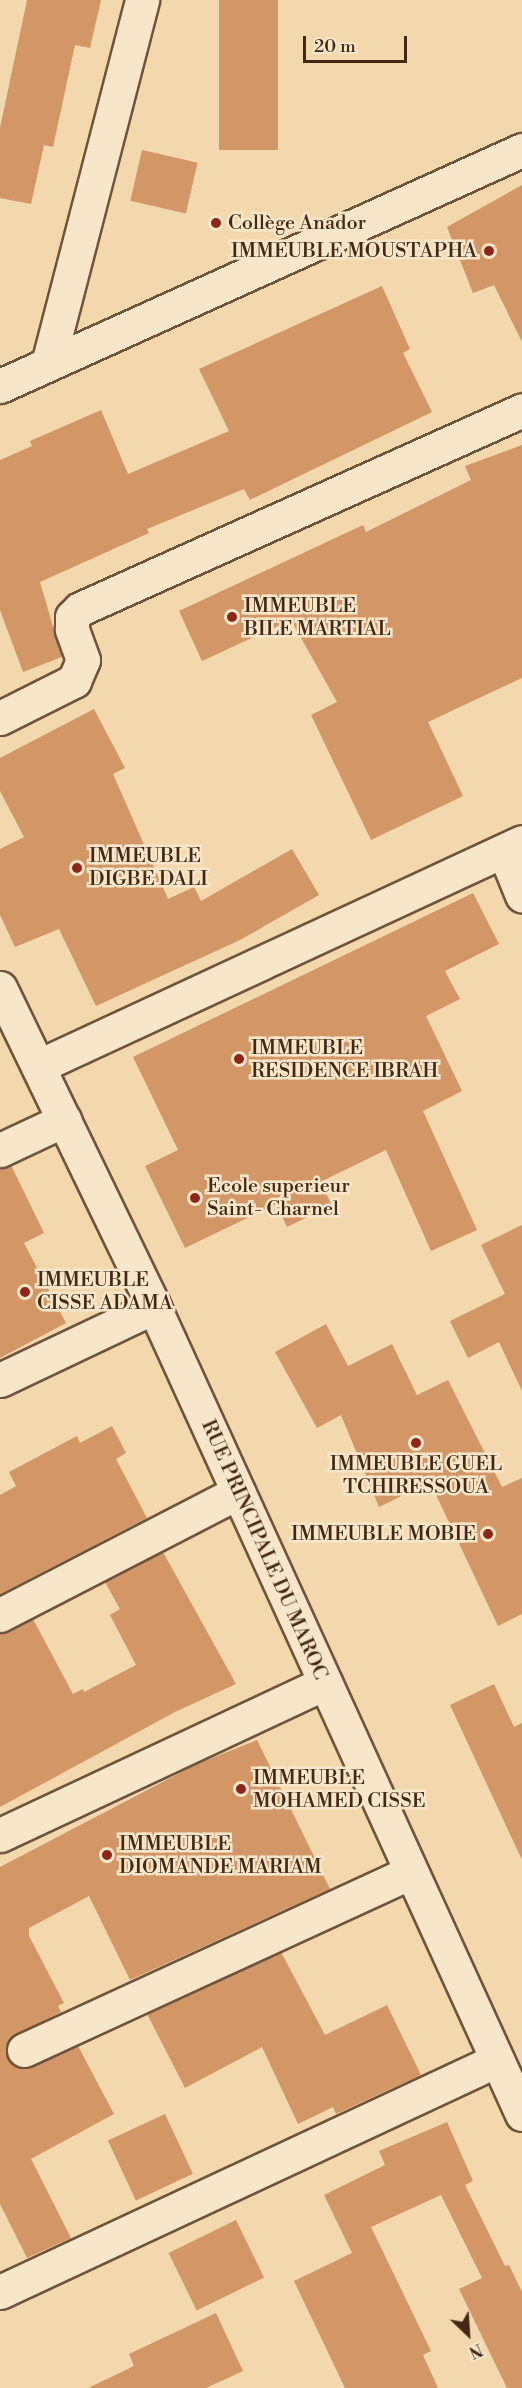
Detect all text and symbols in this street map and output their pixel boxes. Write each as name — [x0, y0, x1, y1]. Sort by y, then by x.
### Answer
scale bar — [306, 24, 410, 62]
text: 20 m — [314, 35, 356, 58]
place label: Collège Anador — [228, 211, 366, 235]
marker: Collège Anador — [209, 216, 223, 230]
place label: IMMEUBLE MOUSTAPHA — [231, 239, 477, 263]
marker: IMMEUBLE MOUSTAPHA — [482, 244, 496, 258]
place label: IMMEUBLE BILE MARTIAL — [244, 594, 391, 641]
marker: IMMEUBLE BILE MARTIAL — [225, 610, 239, 624]
place label: IMMEUBLE DIGBE DALI — [89, 844, 208, 891]
marker: IMMEUBLE DIGBE DALI — [70, 861, 84, 875]
place label: IMMEUBLE RESIDENCE IBRAH — [251, 1036, 438, 1083]
marker: IMMEUBLE RESIDENCE IBRAH — [232, 1052, 246, 1066]
place label: Ecole superieur Saint- Charnel — [207, 1174, 350, 1221]
marker: Ecole superieur Saint- Charnel — [188, 1191, 202, 1205]
place label: IMMEUBLE CISSE ADAMA — [37, 1268, 173, 1315]
marker: IMMEUBLE CISSE ADAMA — [18, 1285, 32, 1299]
street label: RUE PRINCIPALE DU MAROC — [196, 1416, 332, 1684]
marker: IMMEUBLE GUEL TCHIRESSOUA — [409, 1436, 423, 1450]
place label: IMMEUBLE GUEL TCHIRESSOUA — [330, 1452, 502, 1499]
place label: IMMEUBLE MOBIE — [291, 1522, 476, 1546]
marker: IMMEUBLE MOBIE — [481, 1527, 495, 1541]
place label: IMMEUBLE MOHAMED CISSE — [253, 1766, 425, 1813]
marker: IMMEUBLE MOHAMED CISSE — [234, 1782, 248, 1796]
place label: IMMEUBLE DIOMANDE MARIAM — [119, 1832, 322, 1879]
marker: IMMEUBLE DIOMANDE MARIAM — [100, 1848, 114, 1862]
north arrow — [438, 2304, 498, 2364]
text: N — [466, 2339, 486, 2362]

